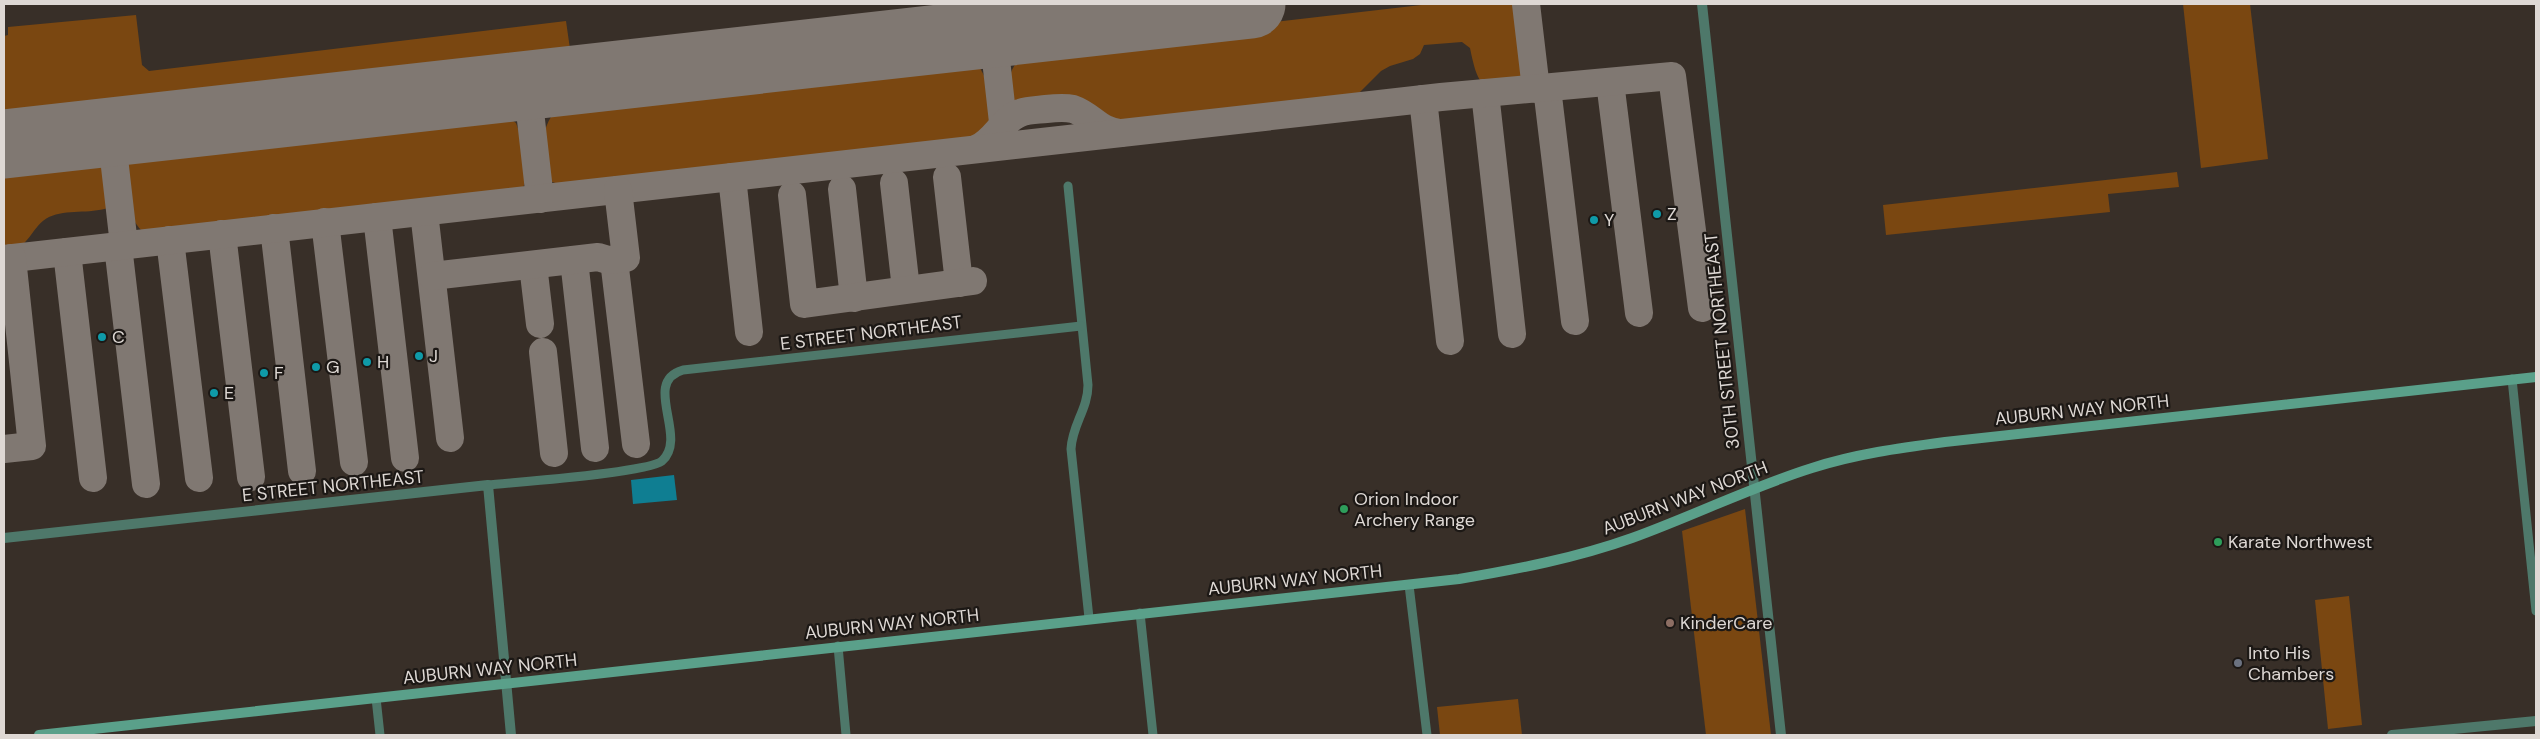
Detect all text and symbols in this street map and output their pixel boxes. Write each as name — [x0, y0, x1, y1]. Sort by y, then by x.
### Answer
place label: Z — [1667, 202, 1677, 226]
place label: Y — [1604, 208, 1615, 232]
marker: Z — [1651, 208, 1663, 220]
marker: Y — [1588, 214, 1600, 226]
street label: 30TH STREET NORTHEAST — [1699, 232, 1745, 450]
street label: E STREET NORTHEAST — [779, 310, 963, 356]
place label: C — [112, 325, 125, 349]
marker: C — [96, 331, 108, 343]
place label: J — [429, 344, 438, 368]
place label: H — [377, 350, 389, 374]
marker: J — [413, 350, 425, 362]
place label: G — [326, 355, 340, 379]
marker: H — [361, 356, 373, 368]
place label: F — [274, 361, 284, 385]
marker: G — [310, 361, 322, 373]
marker: F — [258, 367, 270, 379]
place label: E — [224, 381, 234, 405]
marker: E — [208, 387, 220, 399]
street label: AUBURN WAY NORTH — [1994, 389, 2170, 431]
street label: AUBURN WAY NORTH — [1599, 455, 1771, 541]
street label: E STREET NORTHEAST — [241, 465, 425, 507]
place label: Orion Indoor Archery Range — [1354, 487, 1475, 532]
marker: Orion Indoor Archery Range — [1338, 503, 1350, 515]
place label: Karate Northwest — [2228, 530, 2372, 554]
marker: Karate Northwest — [2212, 536, 2224, 548]
street label: AUBURN WAY NORTH — [1207, 559, 1383, 601]
street label: AUBURN WAY NORTH — [804, 603, 980, 645]
place label: KinderCare — [1680, 611, 1773, 635]
marker: KinderCare — [1664, 617, 1676, 629]
place label: Into His Chambers — [2248, 641, 2334, 686]
street label: AUBURN WAY NORTH — [402, 648, 578, 690]
marker: Into His Chambers — [2232, 657, 2244, 669]

